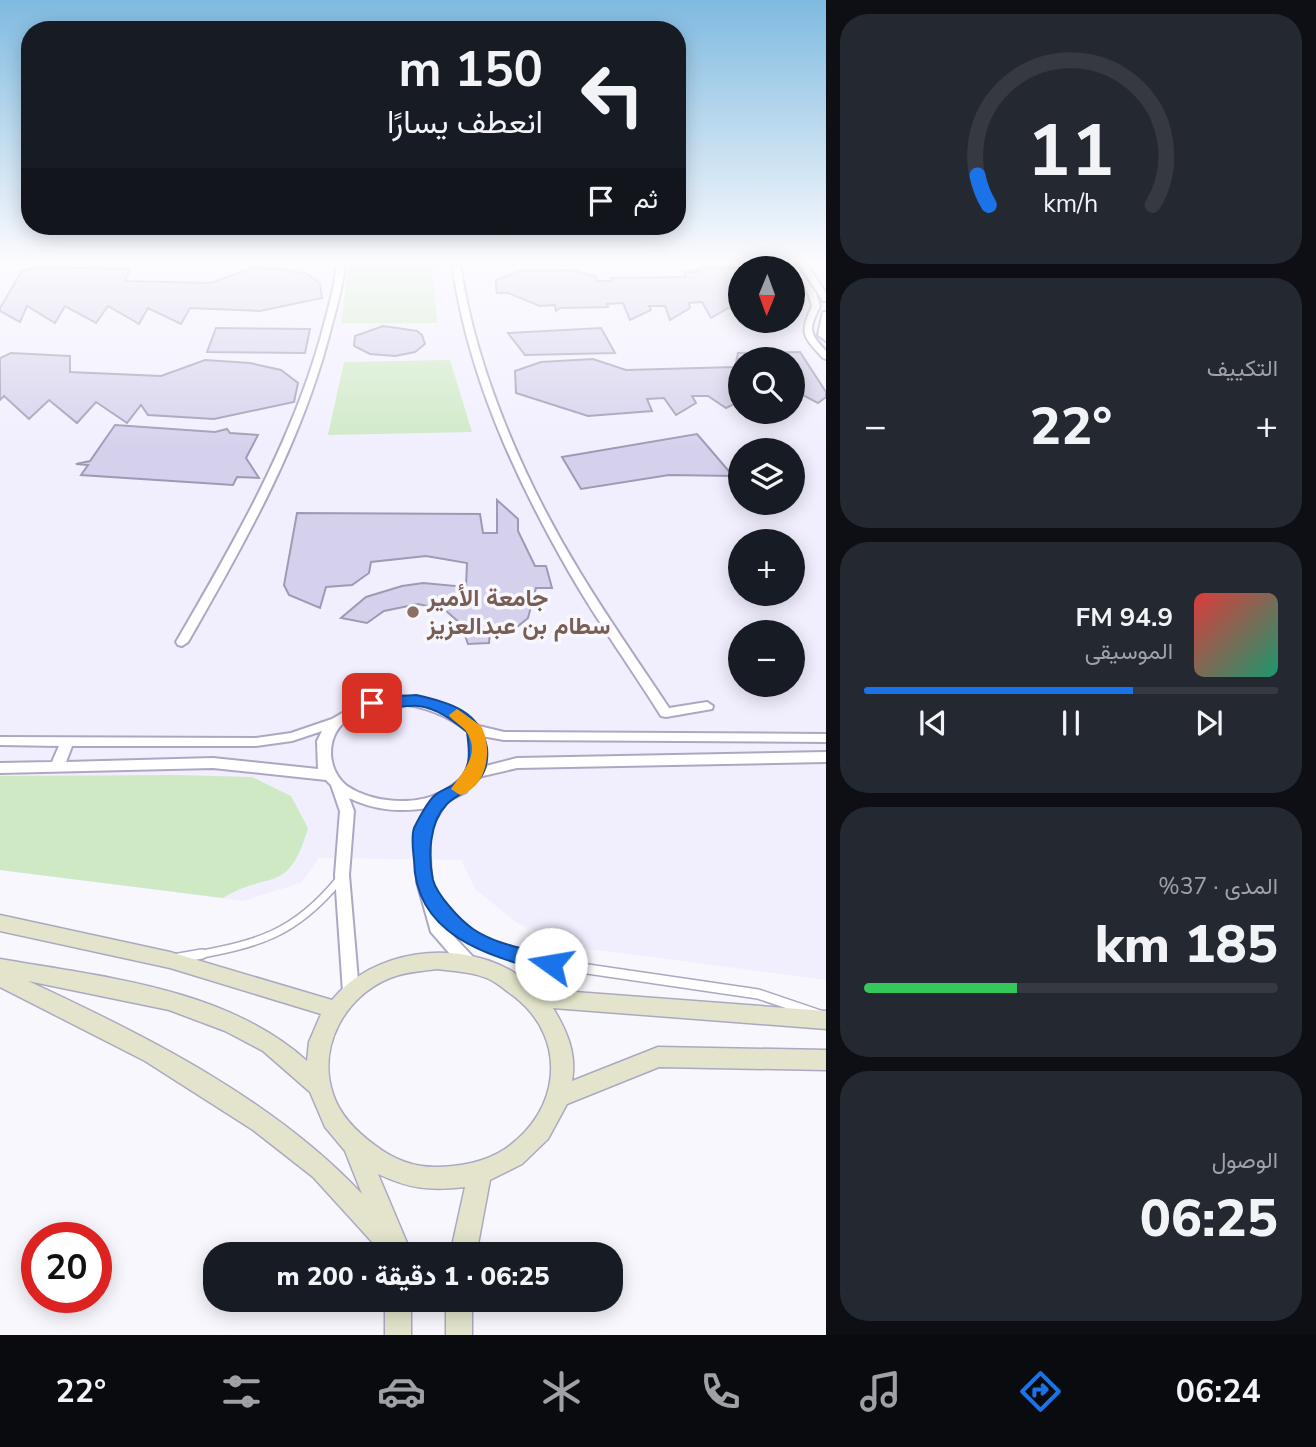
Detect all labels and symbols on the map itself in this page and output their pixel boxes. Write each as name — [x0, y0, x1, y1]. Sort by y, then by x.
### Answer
north arrow — [728, 256, 805, 332]
place label: جامعة الأمير سطام بن عبدالعزيز — [426, 582, 610, 642]
marker: جامعة الأمير سطام بن عبدالعزيز — [405, 604, 421, 620]
pin — [342, 673, 402, 733]
position arrow — [514, 927, 588, 1001]
speed limit sign: 20 — [21, 1222, 112, 1313]

